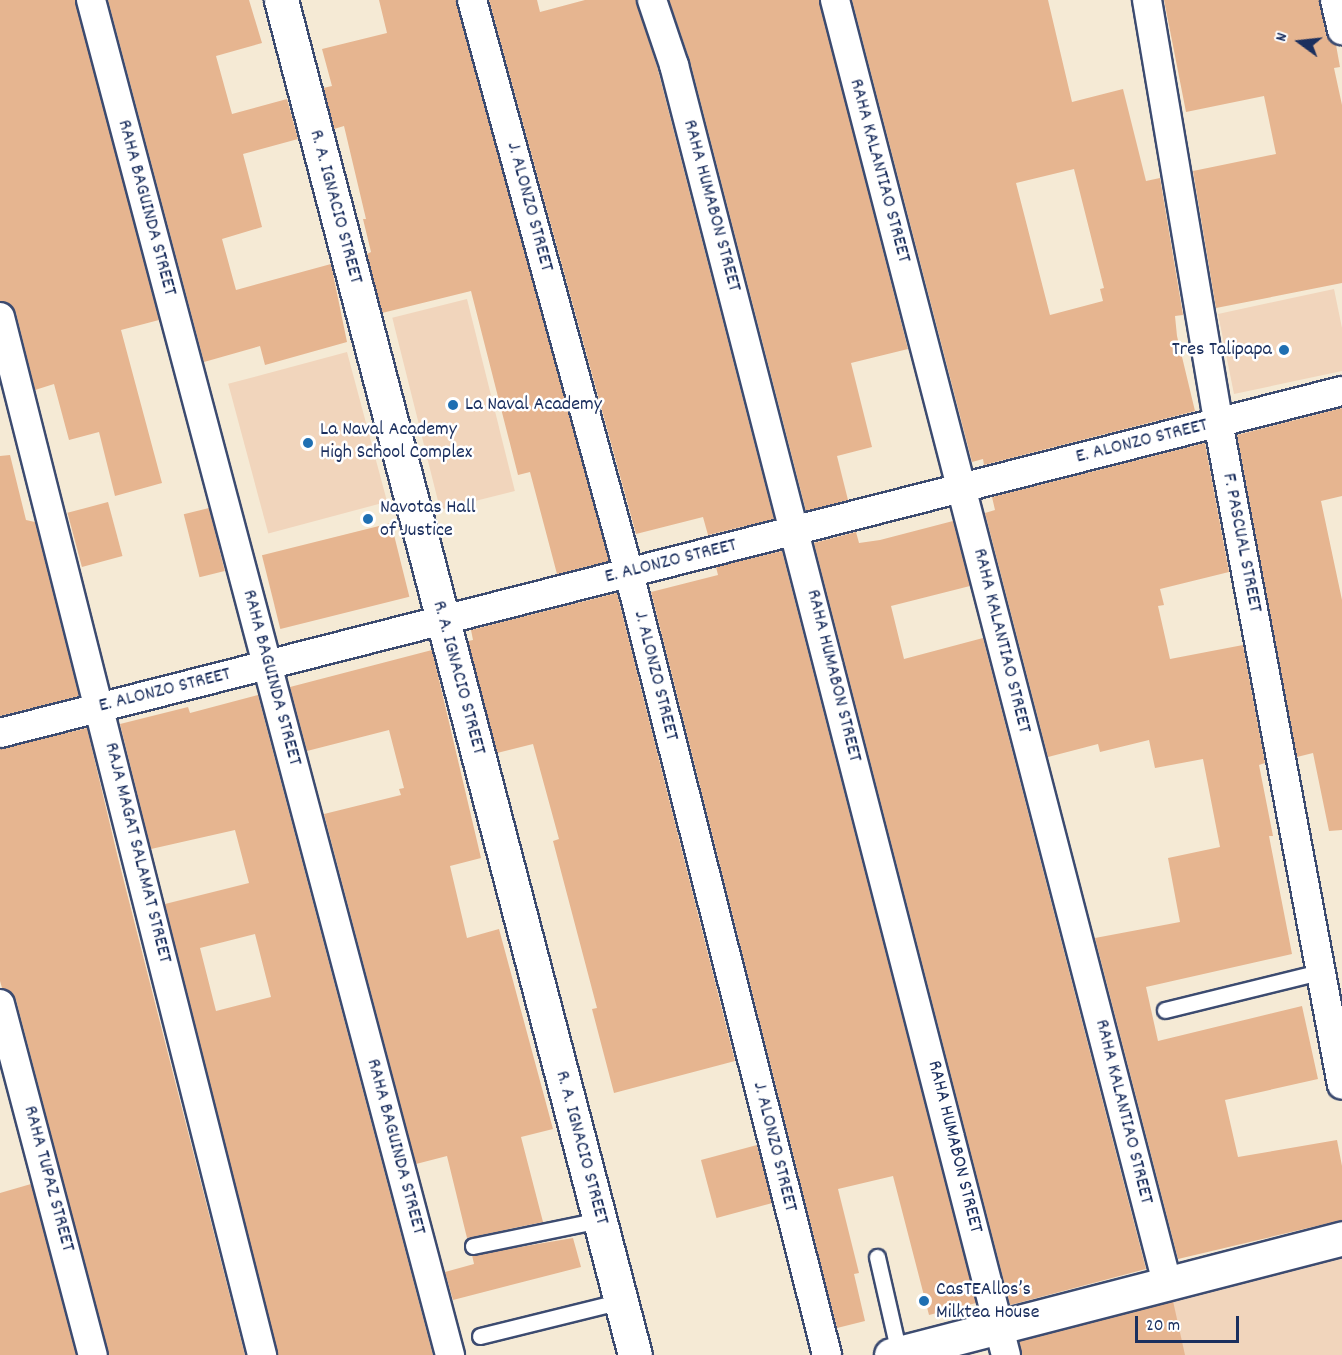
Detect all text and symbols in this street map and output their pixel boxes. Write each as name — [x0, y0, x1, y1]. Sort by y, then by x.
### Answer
north arrow — [1270, 12, 1330, 72]
text: N — [1270, 30, 1294, 44]
street label: RAHA KALANTIAO STREET — [843, 76, 915, 266]
street label: RAHA BAGUINDA STREET — [111, 117, 181, 299]
street label: RAHA HUMABON STREET — [676, 117, 746, 295]
street label: R. A. IGNACIO STREET — [303, 127, 367, 287]
street label: J. ALONZO STREET — [500, 140, 558, 274]
place label: Tres Talipapa — [1172, 338, 1272, 362]
marker: Tres Talipapa — [1277, 343, 1291, 357]
place label: La Naval Academy — [465, 393, 602, 417]
marker: La Naval Academy — [446, 398, 460, 412]
street label: E. ALONZO STREET — [1074, 414, 1210, 470]
place label: La Naval Academy High School Complex — [320, 419, 472, 466]
marker: La Naval Academy High School Complex — [301, 436, 315, 450]
street label: F. PASCUAL STREET — [1216, 471, 1266, 615]
place label: Navotas Hall of Justice — [380, 496, 475, 543]
marker: Navotas Hall of Justice — [361, 512, 375, 526]
street label: E. ALONZO STREET — [603, 534, 739, 590]
street label: RAHA KALANTIAO STREET — [966, 546, 1036, 736]
street label: RAHA BAGUINDA STREET — [236, 587, 306, 769]
street label: RAHA HUMABON STREET — [800, 587, 866, 765]
street label: R. A. IGNACIO STREET — [426, 598, 490, 758]
street label: J. ALONZO STREET — [627, 608, 683, 744]
street label: E. ALONZO STREET — [97, 663, 233, 719]
street label: RAJA MAGAT SALAMAT STREET — [98, 740, 176, 966]
street label: RAHA KALANTIAO STREET — [1088, 1017, 1158, 1207]
street label: RAHA BAGUINDA STREET — [360, 1056, 430, 1238]
street label: RAHA HUMABON STREET — [921, 1058, 987, 1236]
street label: R. A. IGNACIO STREET — [549, 1068, 613, 1228]
street label: J. ALONZO STREET — [746, 1079, 802, 1215]
street label: RAHA TUPAZ STREET — [17, 1103, 79, 1255]
place label: CasTEAllos’s Milktea House — [936, 1278, 1039, 1325]
marker: CasTEAllos’s Milktea House — [917, 1294, 931, 1308]
scale bar — [1138, 1304, 1242, 1342]
text: 20 m — [1146, 1314, 1180, 1339]

